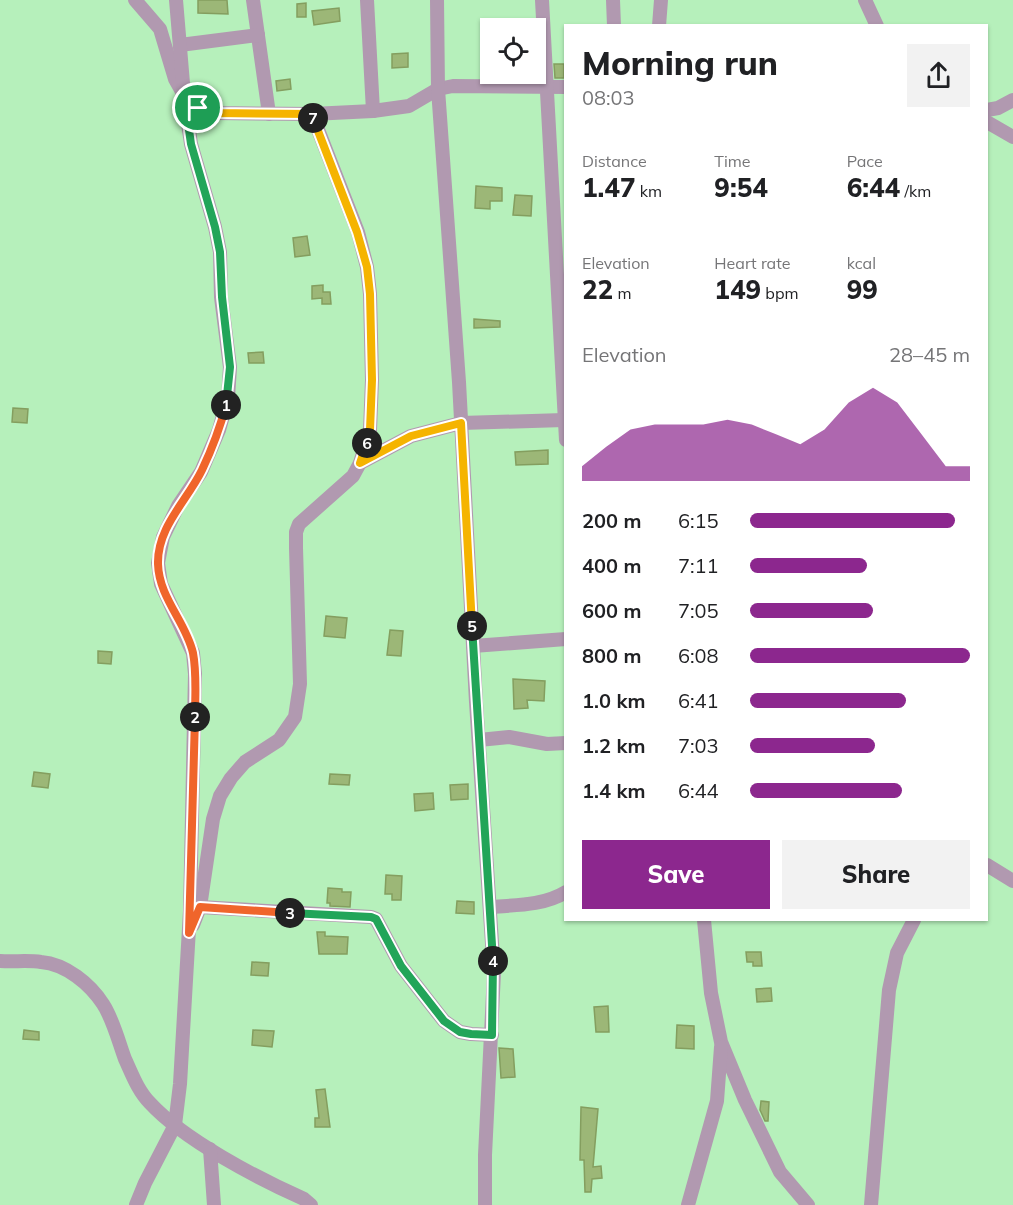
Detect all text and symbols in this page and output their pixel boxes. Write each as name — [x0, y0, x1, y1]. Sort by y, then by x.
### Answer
map controls — [480, 18, 546, 84]
button: locate — [480, 18, 546, 84]
text: Morning run — [582, 42, 778, 83]
button: share — [907, 44, 970, 107]
pin — [172, 82, 223, 133]
text: 08:03 — [582, 85, 635, 110]
icon: arrive — [181, 91, 214, 124]
pin: 7 — [298, 103, 328, 133]
text: 7 — [308, 108, 318, 128]
text: Distance — [582, 151, 647, 171]
text: Time — [714, 151, 751, 171]
text: Pace — [847, 151, 883, 171]
text: 1.47 — [582, 171, 636, 204]
text: 9:54 — [714, 171, 768, 204]
text: 6:44 — [847, 171, 900, 204]
text: km — [636, 181, 662, 201]
text: /km — [900, 181, 931, 201]
text: Elevation — [582, 253, 650, 273]
text: Heart rate — [714, 253, 790, 273]
text: kcal — [847, 253, 876, 273]
text: 22 — [582, 273, 613, 306]
text: 149 — [714, 273, 761, 306]
text: 99 — [847, 273, 878, 306]
text: m — [613, 283, 631, 303]
text: bpm — [761, 283, 799, 303]
text: Elevation — [582, 342, 667, 367]
text: 28–45 m — [889, 342, 970, 367]
pin: 1 — [211, 390, 241, 420]
text: 1 — [221, 395, 231, 415]
pin: 6 — [352, 428, 382, 458]
text: 6 — [362, 433, 372, 453]
text: 200 m — [582, 508, 641, 533]
text: 6:15 — [678, 508, 719, 533]
text: 400 m — [582, 553, 641, 578]
text: 7:11 — [678, 553, 719, 578]
text: 600 m — [582, 598, 641, 623]
text: 7:05 — [678, 598, 719, 623]
pin: 5 — [457, 611, 487, 641]
text: 5 — [467, 616, 477, 636]
text: 800 m — [582, 643, 641, 668]
text: 6:08 — [678, 643, 719, 668]
text: 1.0 km — [582, 688, 645, 713]
text: 6:41 — [678, 688, 719, 713]
pin: 2 — [180, 702, 210, 732]
text: 2 — [190, 707, 200, 727]
text: 1.2 km — [582, 733, 645, 758]
text: 7:03 — [678, 733, 719, 758]
text: 1.4 km — [582, 778, 645, 803]
text: 6:44 — [678, 778, 719, 803]
button: Save — [582, 840, 770, 909]
button: Share — [782, 840, 970, 909]
pin: 3 — [275, 898, 305, 928]
text: 3 — [285, 903, 295, 923]
pin: 4 — [478, 946, 508, 976]
text: 4 — [488, 951, 498, 971]

